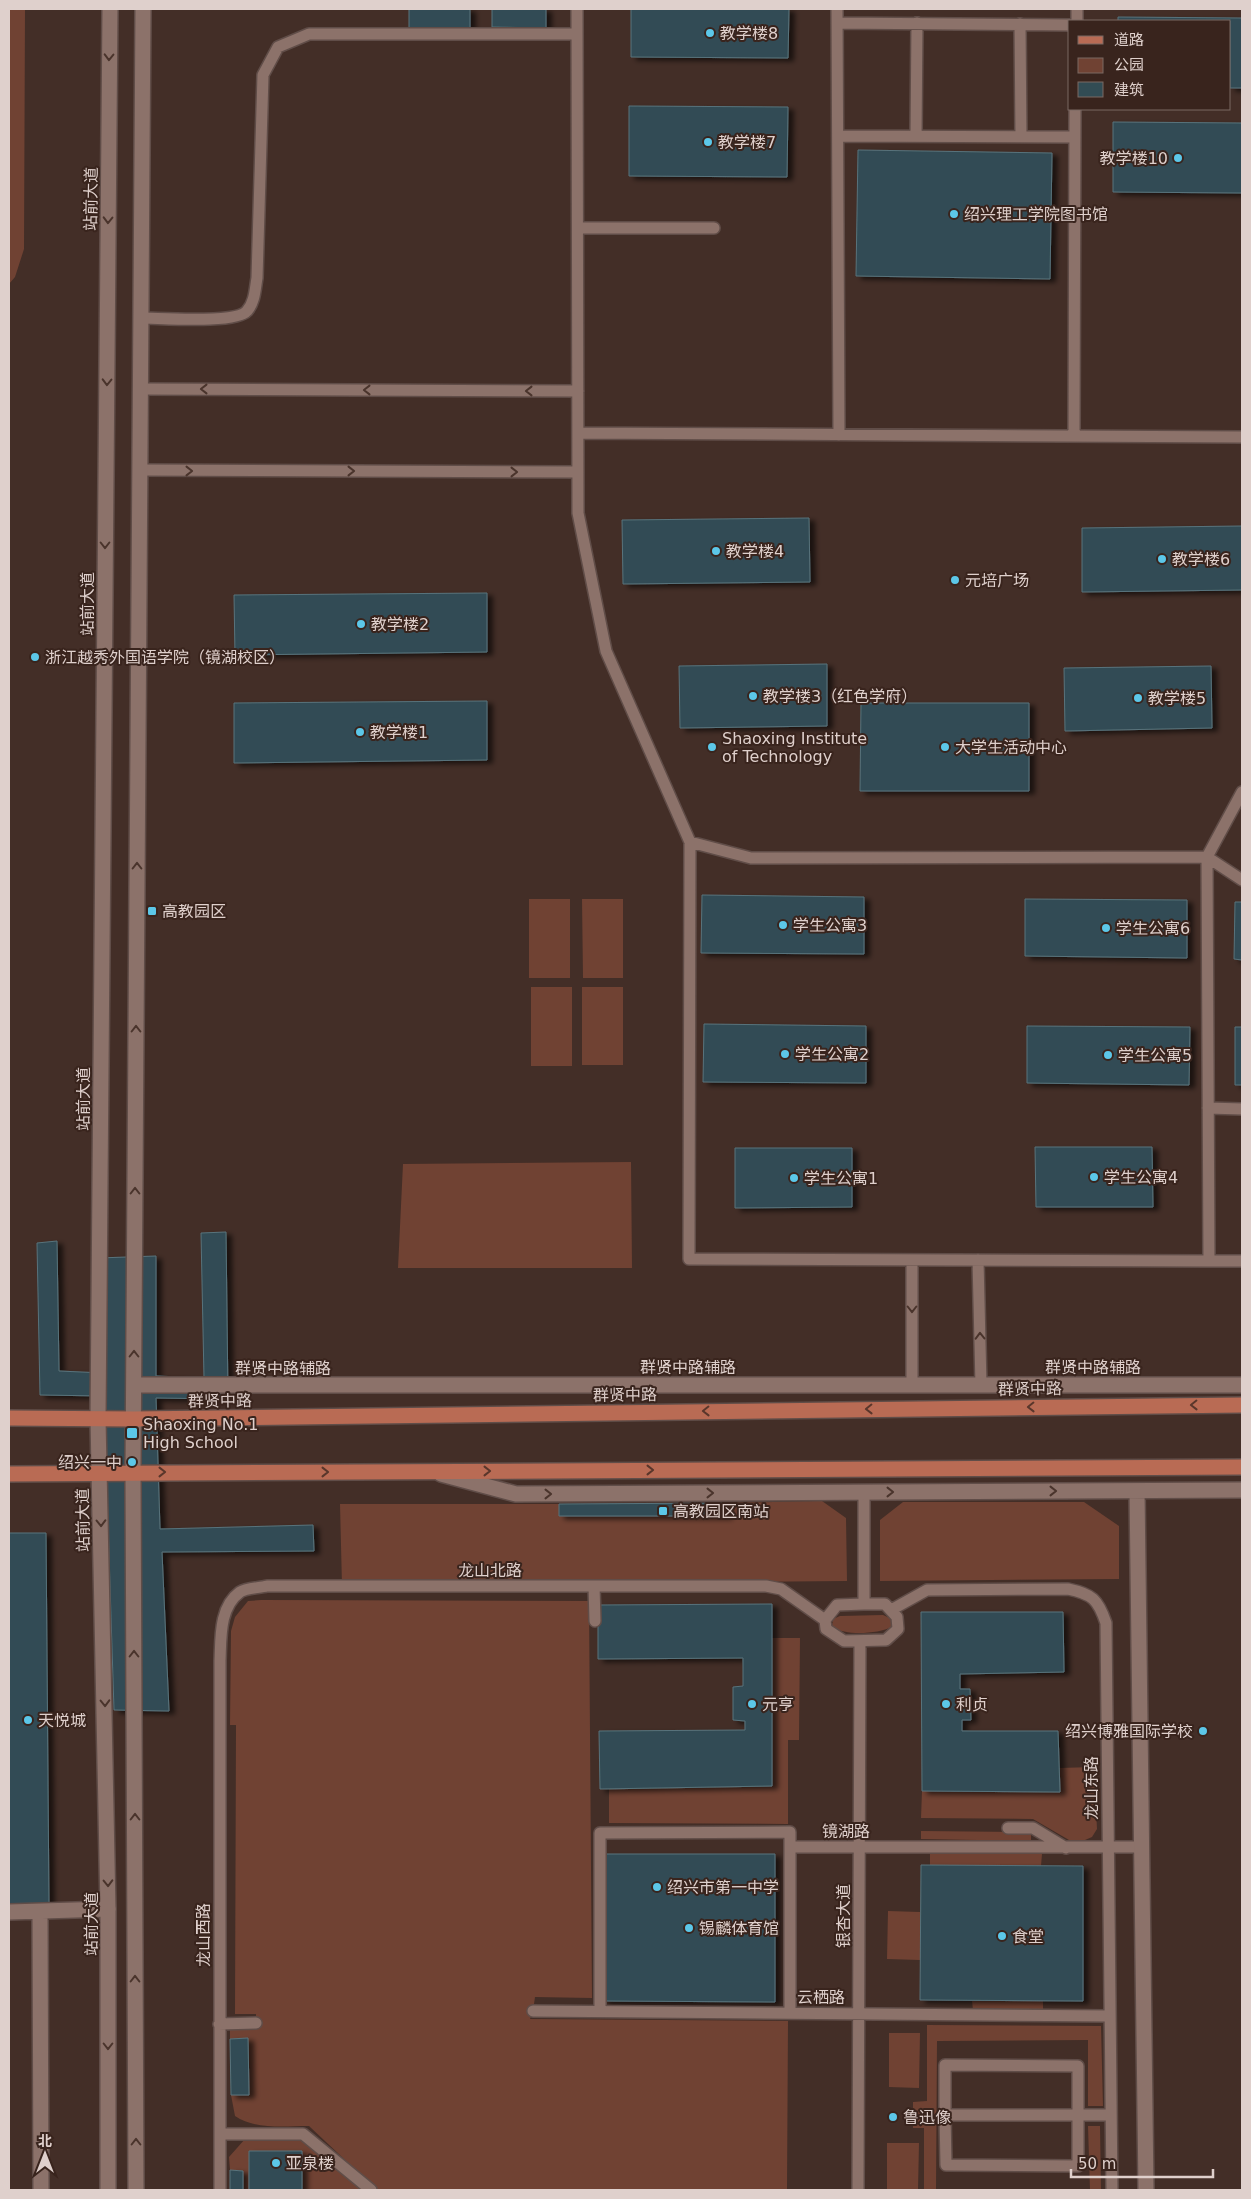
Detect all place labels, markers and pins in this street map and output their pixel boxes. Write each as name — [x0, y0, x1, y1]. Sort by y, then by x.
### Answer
place label: 教学楼8 — [720, 24, 778, 43]
marker: 教学楼8 — [704, 27, 716, 39]
place label: 教学楼7 — [718, 133, 776, 152]
marker: 教学楼7 — [702, 136, 714, 148]
place label: 教学楼10 — [1100, 149, 1168, 168]
marker: 教学楼10 — [1172, 152, 1184, 164]
place label: 绍兴理工学院图书馆 — [964, 205, 1108, 224]
marker: 绍兴理工学院图书馆 — [948, 208, 960, 220]
place label: 教学楼4 — [726, 542, 784, 561]
marker: 教学楼4 — [710, 545, 722, 557]
place label: 教学楼6 — [1172, 550, 1230, 569]
marker: 教学楼6 — [1156, 553, 1168, 565]
place label: 元培广场 — [965, 571, 1029, 590]
marker: 元培广场 — [949, 574, 961, 586]
place label: 教学楼2 — [371, 615, 429, 634]
marker: 教学楼2 — [355, 618, 367, 630]
place label: 浙江越秀外国语学院（镜湖校区） — [45, 648, 285, 667]
marker: 浙江越秀外国语学院（镜湖校区） — [29, 651, 41, 663]
place label: 教学楼3（红色学府） — [763, 687, 917, 706]
place label: 教学楼5 — [1148, 689, 1206, 708]
marker: 教学楼3（红色学府） — [747, 690, 759, 702]
marker: 教学楼5 — [1132, 692, 1144, 704]
place label: 教学楼1 — [370, 723, 428, 742]
marker: 教学楼1 — [354, 726, 366, 738]
place label: Shaoxing Institute of Technology — [722, 729, 867, 766]
place label: 大学生活动中心 — [955, 738, 1067, 757]
marker: Shaoxing Institute of Technology — [706, 741, 718, 753]
marker: 大学生活动中心 — [939, 741, 951, 753]
place label: 高教园区 — [162, 902, 226, 921]
marker: 高教园区 — [146, 905, 158, 917]
place label: 学生公寓3 — [793, 916, 867, 935]
marker: 学生公寓3 — [777, 919, 789, 931]
place label: 学生公寓6 — [1116, 919, 1190, 938]
marker: 学生公寓6 — [1100, 922, 1112, 934]
place label: 学生公寓2 — [795, 1045, 869, 1064]
place label: 学生公寓5 — [1118, 1046, 1192, 1065]
marker: 学生公寓2 — [779, 1048, 791, 1060]
marker: 学生公寓5 — [1102, 1049, 1114, 1061]
place label: 学生公寓4 — [1104, 1168, 1178, 1187]
place label: 学生公寓1 — [804, 1169, 878, 1188]
marker: 学生公寓4 — [1088, 1171, 1100, 1183]
marker: 学生公寓1 — [788, 1172, 800, 1184]
place label: Shaoxing No.1 High School — [143, 1415, 258, 1452]
marker: Shaoxing No.1 High School — [125, 1426, 139, 1440]
place label: 绍兴一中 — [58, 1453, 122, 1472]
marker: 绍兴一中 — [126, 1456, 138, 1468]
place label: 高教园区南站 — [673, 1502, 769, 1521]
marker: 高教园区南站 — [657, 1505, 669, 1517]
place label: 元亨 — [762, 1695, 794, 1714]
place label: 利贞 — [956, 1695, 988, 1714]
marker: 元亨 — [746, 1698, 758, 1710]
marker: 利贞 — [940, 1698, 952, 1710]
place label: 天悦城 — [38, 1711, 86, 1730]
marker: 天悦城 — [22, 1714, 34, 1726]
place label: 绍兴博雅国际学校 — [1065, 1722, 1193, 1741]
marker: 绍兴博雅国际学校 — [1197, 1725, 1209, 1737]
place label: 绍兴市第一中学 — [667, 1878, 779, 1897]
marker: 绍兴市第一中学 — [651, 1881, 663, 1893]
place label: 锡麟体育馆 — [699, 1919, 779, 1938]
marker: 锡麟体育馆 — [683, 1922, 695, 1934]
place label: 食堂 — [1012, 1927, 1044, 1946]
marker: 食堂 — [996, 1930, 1008, 1942]
place label: 鲁迅像 — [903, 2108, 951, 2127]
marker: 鲁迅像 — [887, 2111, 899, 2123]
place label: 亚泉楼 — [286, 2154, 334, 2173]
marker: 亚泉楼 — [270, 2157, 282, 2169]

